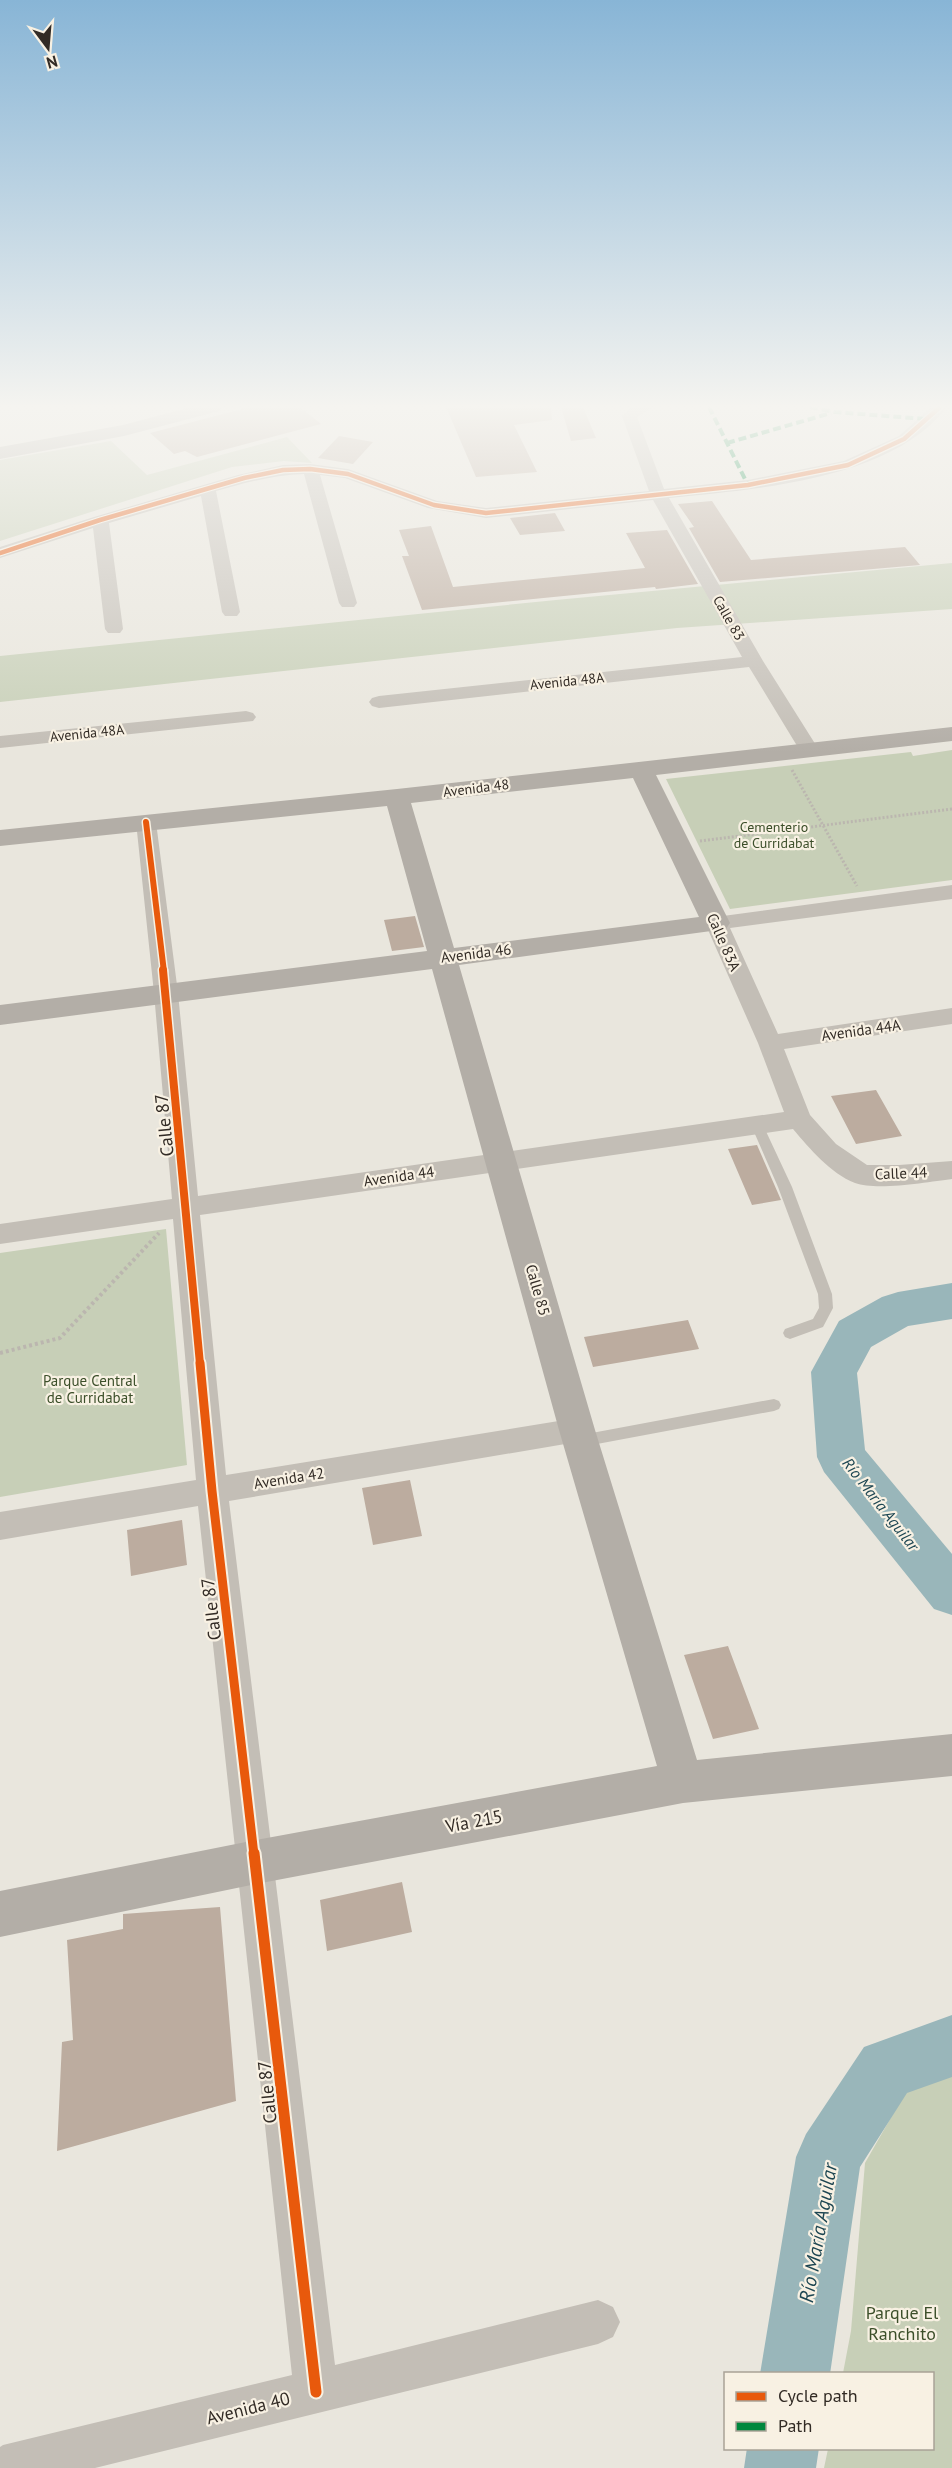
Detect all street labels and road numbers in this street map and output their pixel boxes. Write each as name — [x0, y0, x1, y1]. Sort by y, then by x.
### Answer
street label: Calle 83 — [709, 592, 749, 644]
street label: Avenida 48A — [529, 668, 606, 694]
street label: Avenida 48A — [49, 720, 126, 746]
street label: Avenida 48 — [442, 775, 510, 801]
street label: Calle 83A — [703, 910, 745, 974]
street label: Avenida 46 — [440, 939, 512, 967]
street label: Avenida 44A — [820, 1015, 902, 1045]
street label: Calle 87 — [149, 1092, 179, 1158]
street label: Avenida 44 — [363, 1162, 435, 1190]
street label: Calle 44 — [874, 1163, 928, 1183]
street label: Calle 85 — [522, 1262, 554, 1318]
street label: Avenida 42 — [252, 1463, 326, 1493]
street label: Calle 87 — [196, 1576, 226, 1642]
street label: Vía 215 — [443, 1804, 504, 1838]
street label: Calle 87 — [252, 2059, 282, 2125]
street label: Avenida 40 — [204, 2386, 292, 2429]

